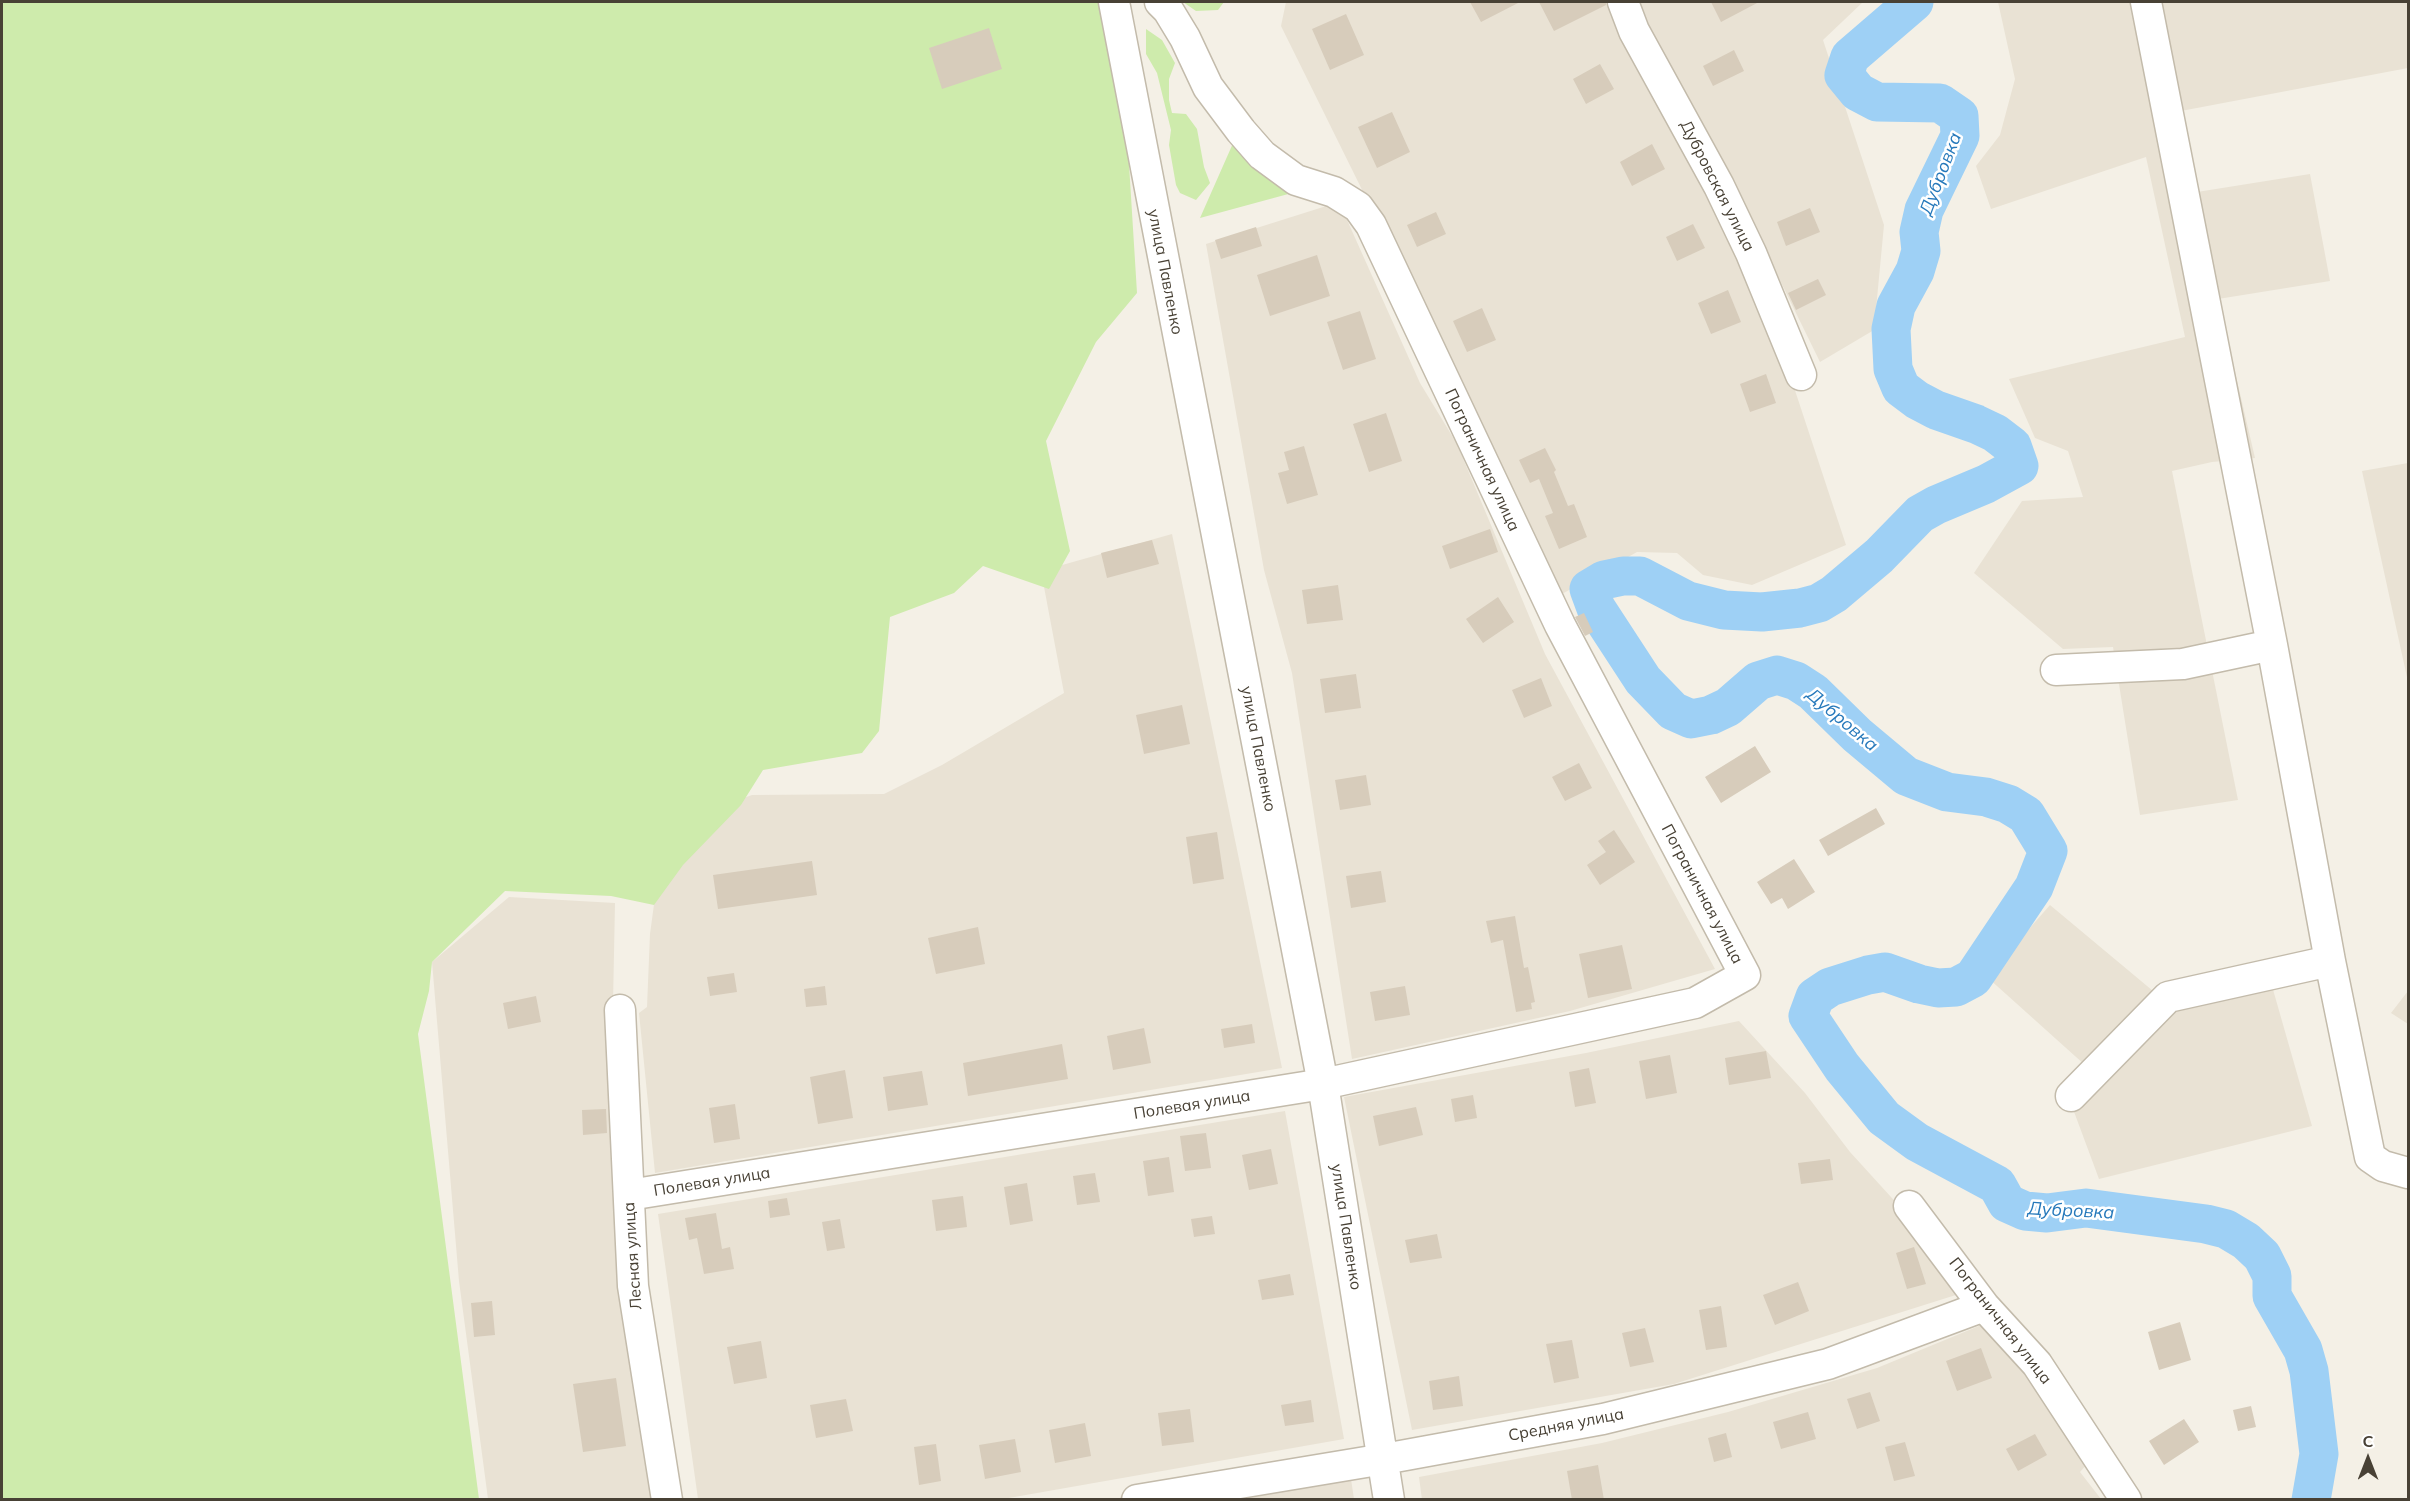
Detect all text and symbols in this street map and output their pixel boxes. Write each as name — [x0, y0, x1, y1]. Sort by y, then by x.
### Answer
street label: Дубровская улица — [1676, 117, 1758, 255]
water label: Дубровка — [1915, 130, 1967, 218]
street label: улица Павленко — [1143, 208, 1187, 336]
street label: Пограничная улица — [1441, 386, 1523, 534]
water label: Дубровка — [1802, 684, 1882, 756]
street label: улица Павленко — [1236, 685, 1280, 813]
street label: Пограничная улица — [1657, 821, 1747, 967]
street label: Полевая улица — [1132, 1086, 1252, 1124]
street label: Полевая улица — [652, 1163, 772, 1201]
street label: улица Павленко — [1327, 1163, 1365, 1291]
water label: Дубровка — [2027, 1198, 2115, 1224]
street label: Лесная улица — [620, 1201, 646, 1311]
street label: Пограничная улица — [1945, 1254, 2055, 1388]
street label: Средняя улица — [1507, 1404, 1625, 1446]
north arrow — [2338, 1429, 2398, 1489]
text: С — [2363, 1431, 2373, 1451]

